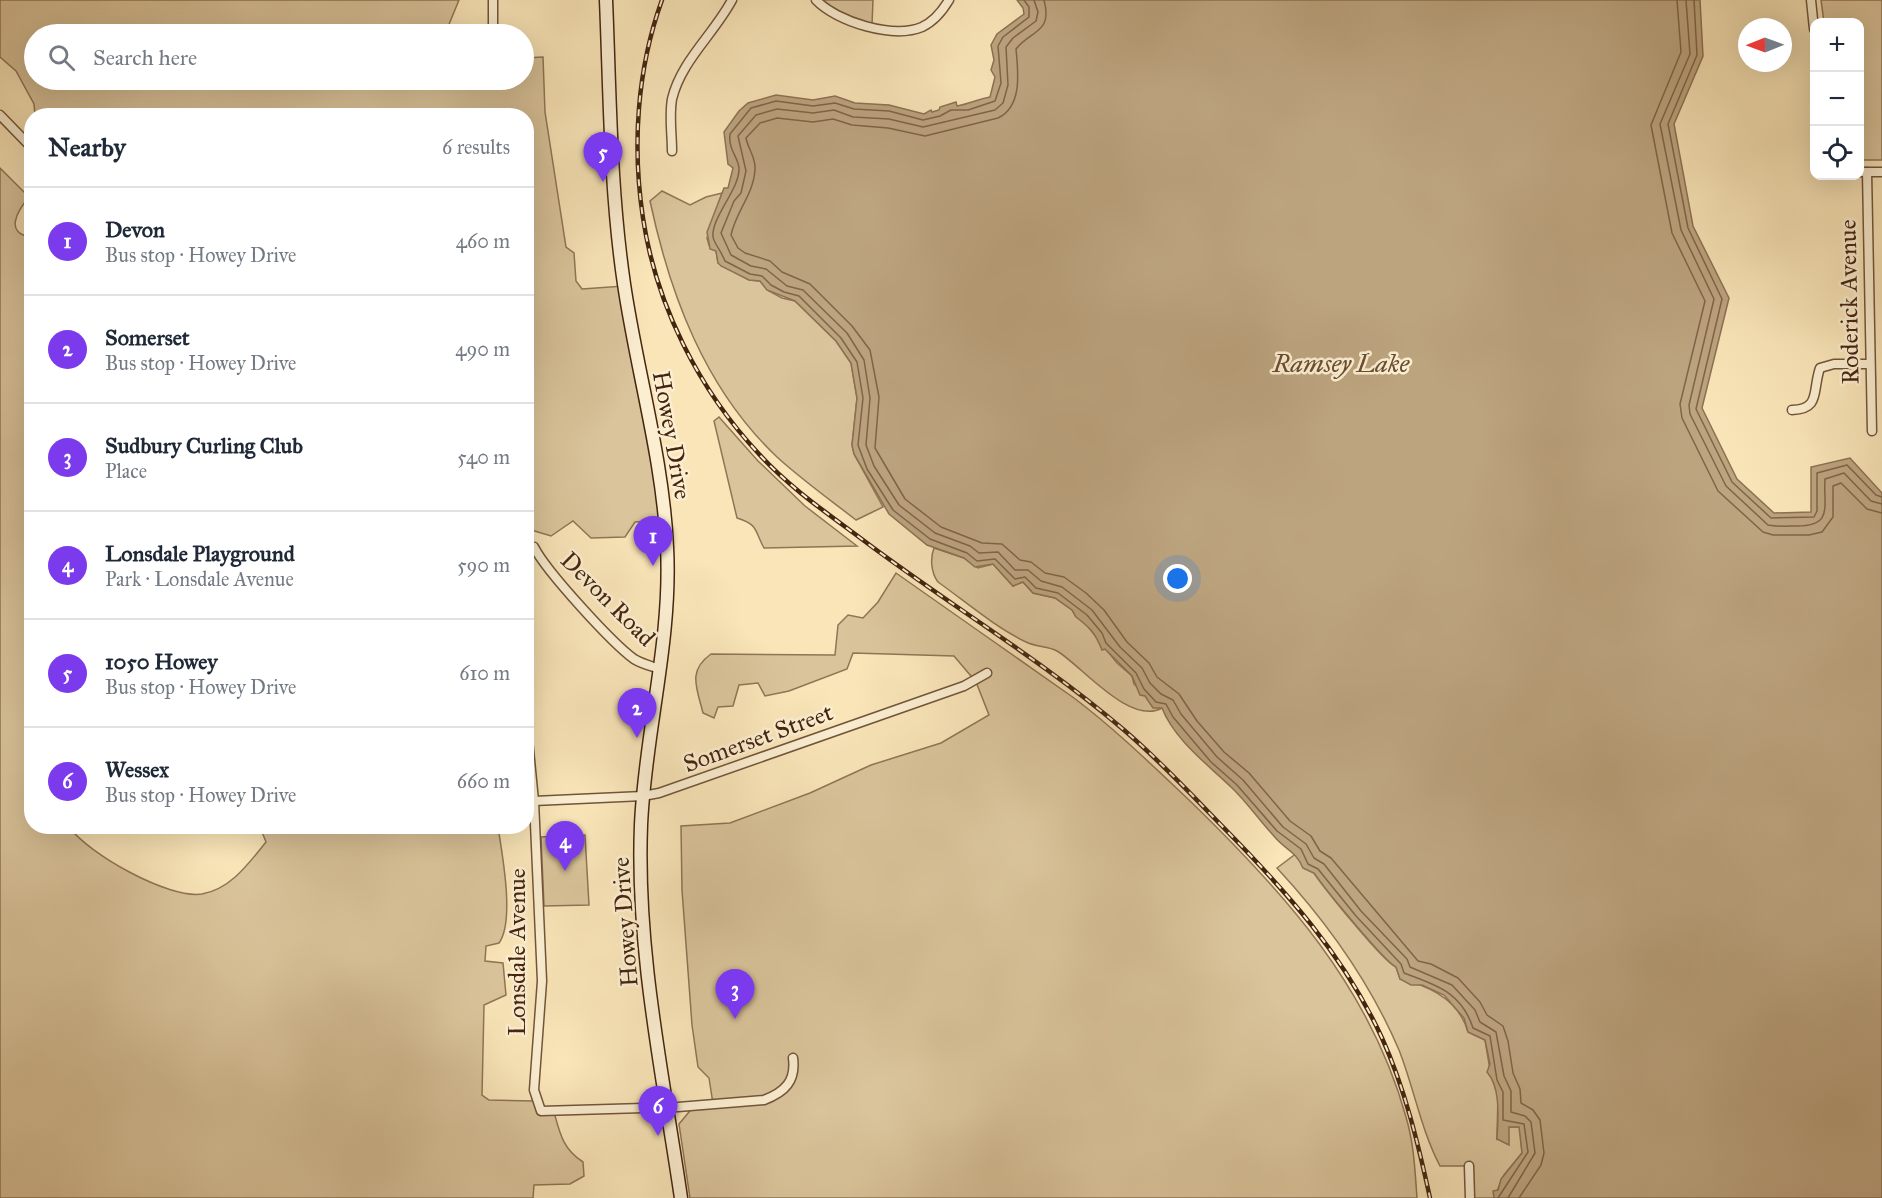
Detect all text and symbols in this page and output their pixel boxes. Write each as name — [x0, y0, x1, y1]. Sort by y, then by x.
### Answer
north arrow — [1738, 18, 1792, 72]
map controls — [1810, 18, 1864, 180]
button: + — [1810, 18, 1864, 72]
search box — [24, 24, 534, 90]
icon: search — [45, 41, 78, 74]
text: Search here — [93, 44, 197, 71]
button: − — [1810, 72, 1864, 126]
button: locate — [1810, 126, 1864, 180]
text: Nearby — [48, 131, 126, 163]
pin: 5 — [584, 132, 622, 182]
text: 6 results — [442, 135, 510, 159]
text: Devon — [105, 216, 165, 243]
street label: Roderick Avenue — [1833, 219, 1865, 385]
text: 1 — [64, 229, 71, 253]
text: 460 m — [456, 229, 510, 253]
text: Bus stop · Howey Drive — [105, 243, 296, 267]
text: Somerset — [105, 324, 190, 351]
text: 2 — [63, 337, 72, 361]
text: 490 m — [455, 337, 510, 361]
water label: Ramsey Lake — [1272, 347, 1411, 379]
text: Bus stop · Howey Drive — [105, 351, 296, 375]
street label: Howey Drive — [646, 368, 698, 502]
text: Sudbury Curling Club — [105, 432, 303, 459]
text: 3 — [64, 445, 72, 469]
text: 540 m — [457, 445, 510, 469]
text: Place — [105, 459, 147, 483]
pin: 1 — [634, 516, 672, 566]
text: Lonsdale Playground — [105, 540, 295, 567]
street label: Devon Road — [554, 545, 662, 653]
text: 4 — [62, 553, 73, 577]
text: 590 m — [457, 553, 510, 577]
your location — [1163, 564, 1192, 593]
text: Park · Lonsdale Avenue — [105, 567, 294, 591]
text: 1050 Howey — [105, 648, 218, 675]
text: 5 — [63, 661, 72, 685]
text: 610 m — [459, 661, 510, 685]
text: Bus stop · Howey Drive — [105, 675, 296, 699]
pin: 2 — [618, 688, 656, 738]
street label: Somerset Street — [679, 697, 837, 779]
text: Wessex — [105, 756, 169, 783]
text: 6 — [62, 769, 73, 793]
text: 660 m — [457, 769, 510, 793]
text: Bus stop · Howey Drive — [105, 783, 296, 807]
pin: 4 — [546, 822, 584, 871]
street label: Howey Drive — [606, 856, 644, 988]
street label: Lonsdale Avenue — [502, 868, 532, 1036]
pin: 3 — [716, 970, 754, 1019]
pin: 6 — [638, 1086, 678, 1136]

